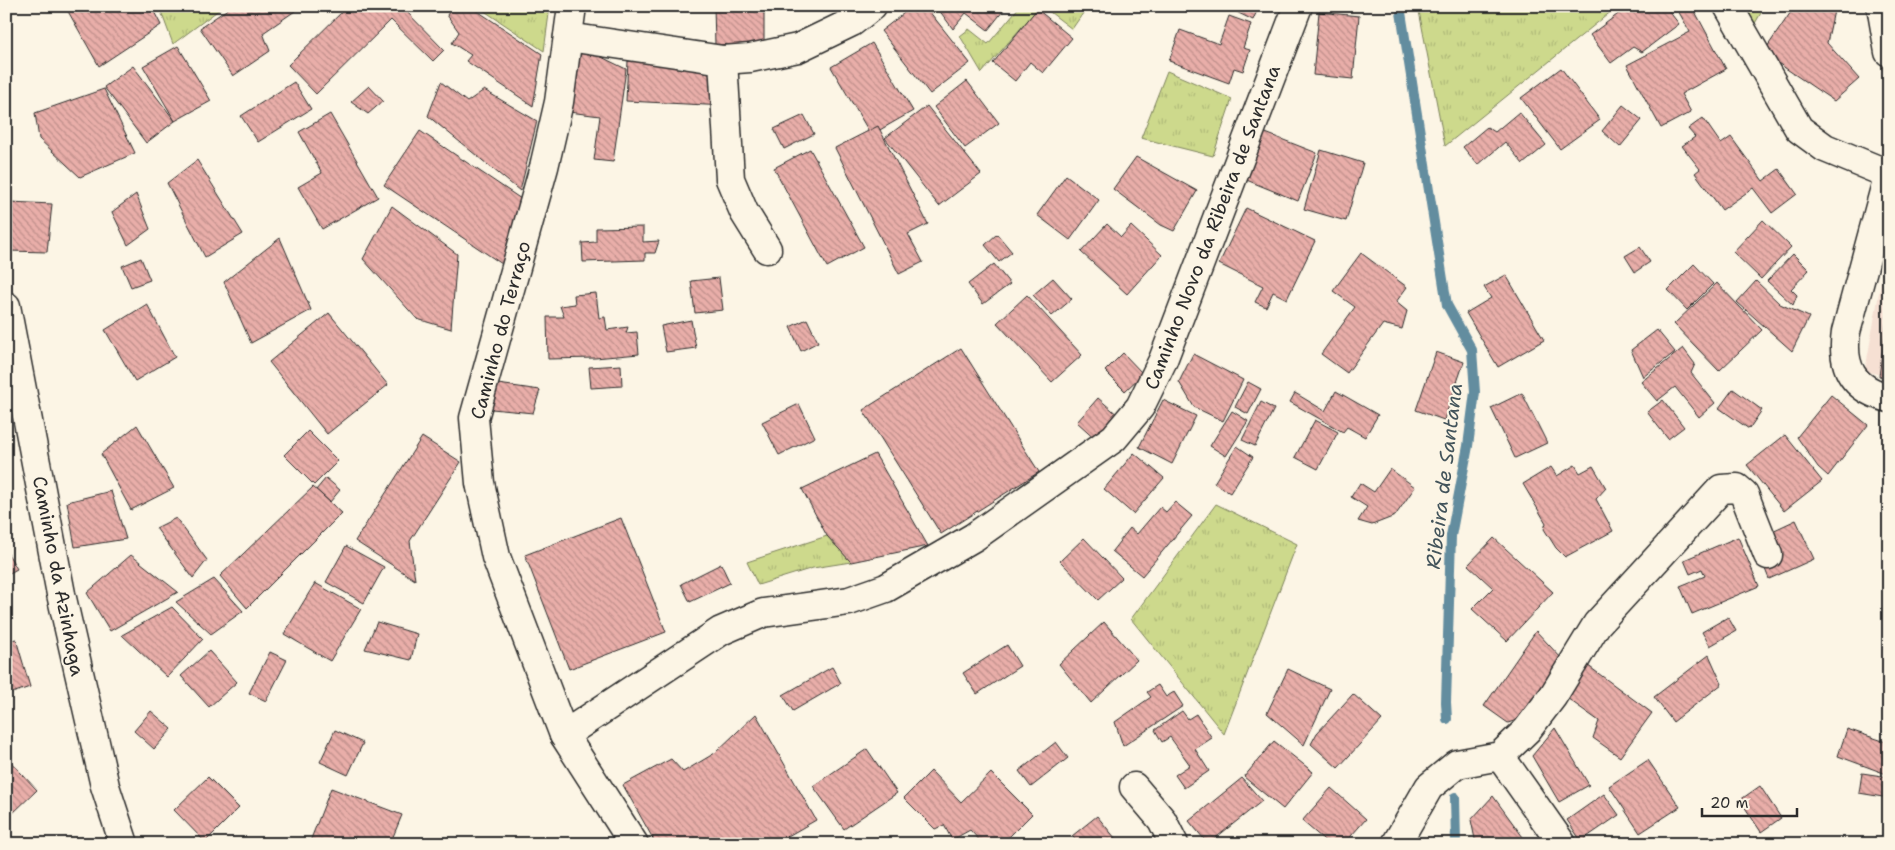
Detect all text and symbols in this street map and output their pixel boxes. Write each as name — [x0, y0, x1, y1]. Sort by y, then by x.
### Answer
street label: Caminho Novo da Ribeira de Santana — [1139, 61, 1286, 393]
street label: Caminho do Terraço — [465, 238, 536, 422]
water label: Ribeira de Santana — [1420, 381, 1468, 571]
street label: Caminho da Azinhaga — [27, 474, 90, 679]
scale bar — [1702, 785, 1798, 817]
text: 20 m — [1710, 793, 1749, 813]

